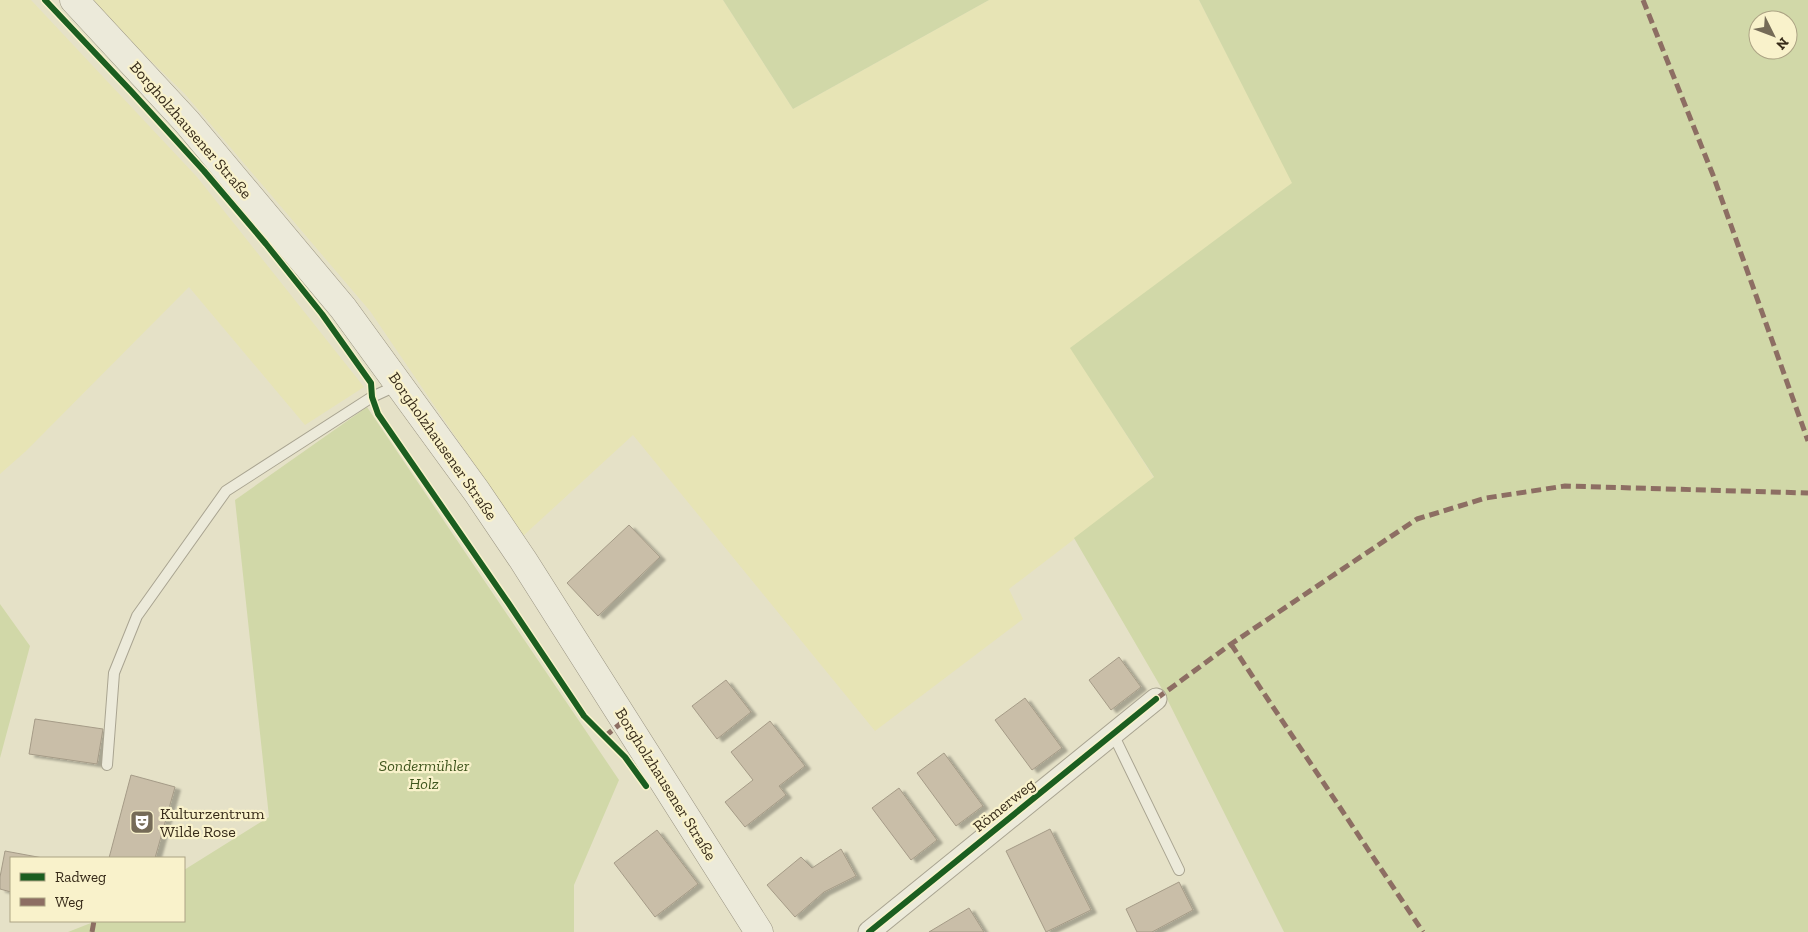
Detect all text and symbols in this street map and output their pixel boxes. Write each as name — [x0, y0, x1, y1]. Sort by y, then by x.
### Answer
north arrow — [1748, 10, 1798, 60]
text: N — [1772, 34, 1792, 53]
street label: Borgholzhausener Straße — [126, 57, 256, 203]
street label: Borgholzhausener Straße — [385, 368, 501, 524]
street label: Borgholzhausener Straße — [611, 704, 721, 864]
park label: Sondermühler Holz — [379, 756, 470, 793]
street label: Römerweg — [969, 774, 1039, 836]
place label: Kulturzentrum Wilde Rose — [160, 804, 265, 841]
theatre icon: Kulturzentrum Wilde Rose — [129, 809, 155, 835]
legend — [10, 857, 185, 922]
text: Radweg — [55, 868, 106, 886]
text: Weg — [55, 893, 84, 911]

